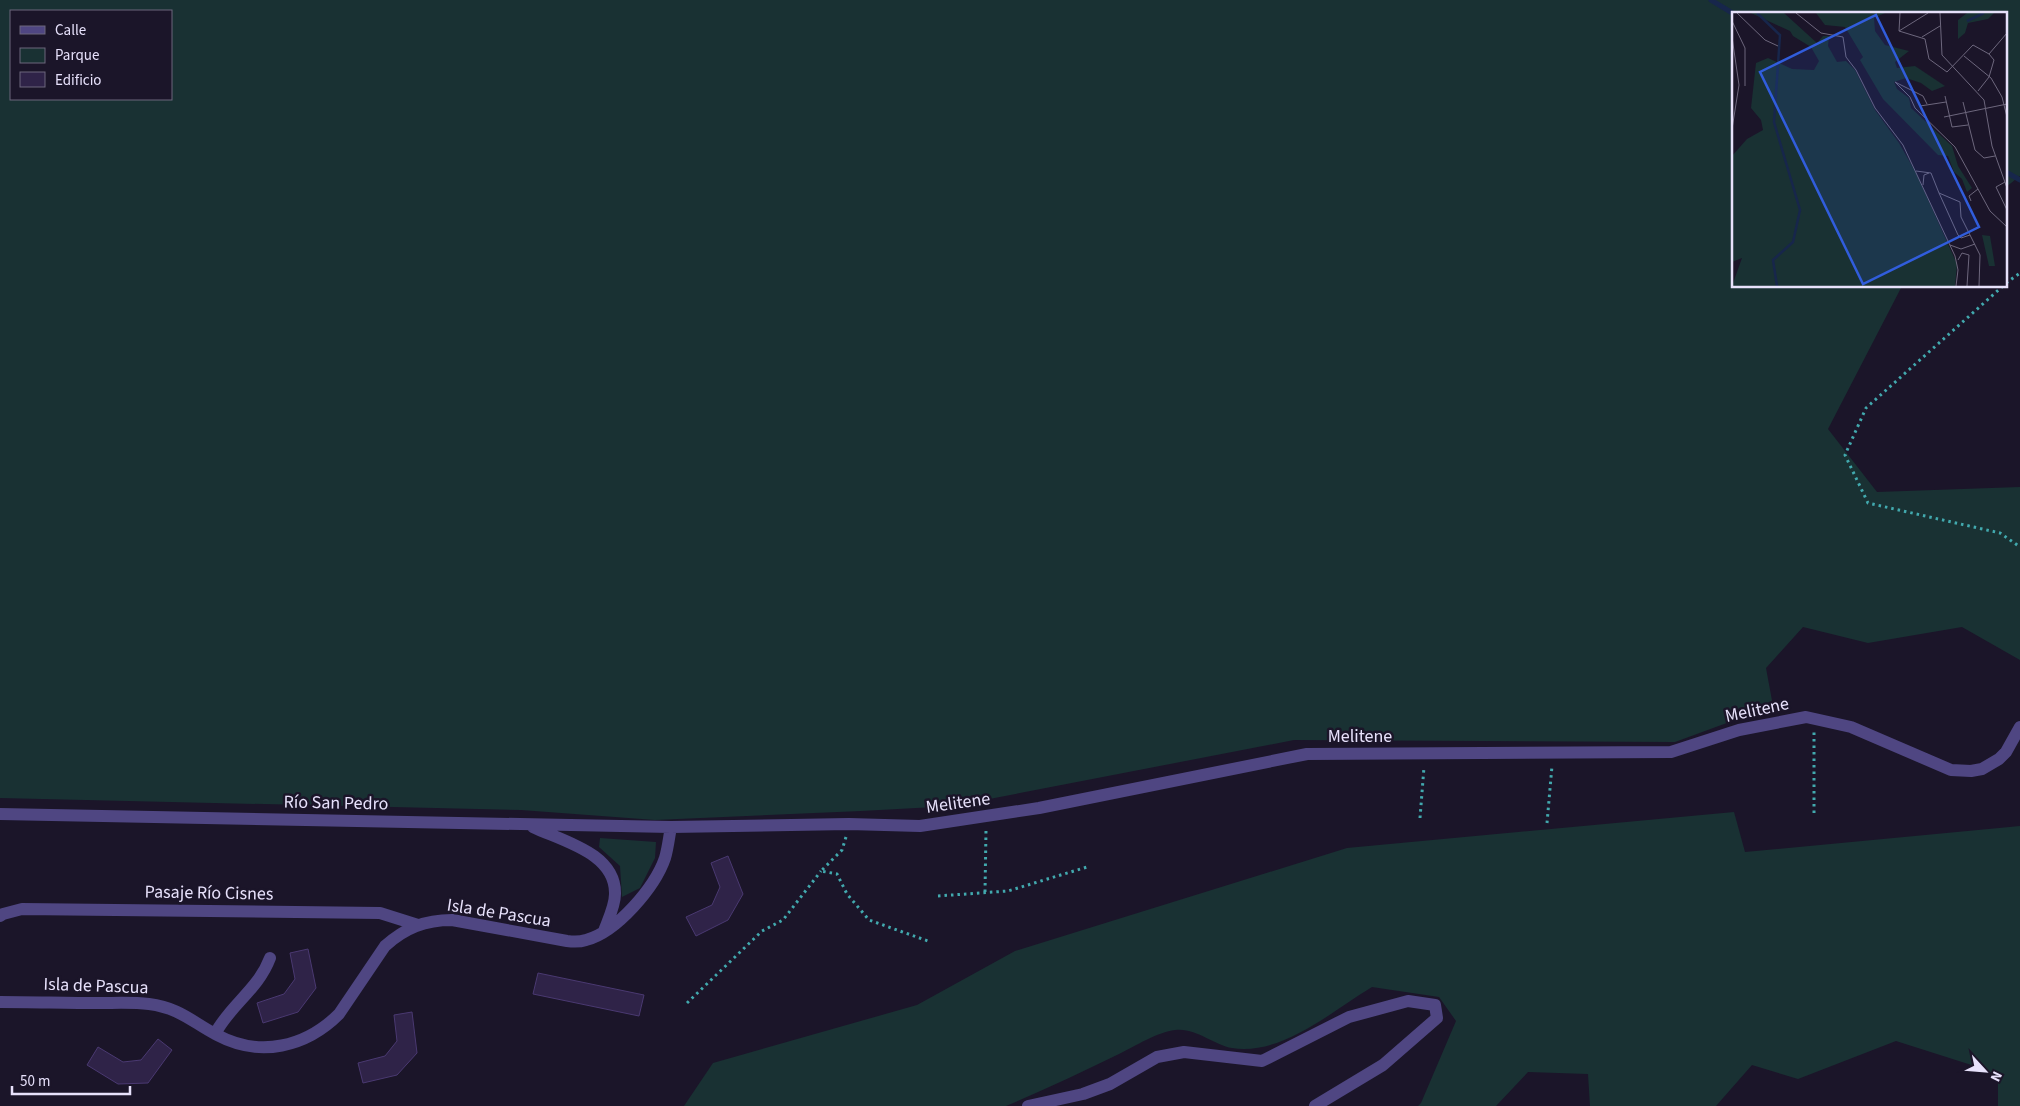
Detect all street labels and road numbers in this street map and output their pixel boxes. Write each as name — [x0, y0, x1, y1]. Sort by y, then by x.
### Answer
street label: Melitene — [1723, 691, 1791, 729]
street label: Melitene — [1328, 724, 1392, 749]
street label: Melitene — [924, 786, 992, 820]
street label: Río San Pedro — [283, 790, 389, 816]
street label: Pasaje Río Cisnes — [144, 879, 274, 907]
street label: Isla de Pascua — [445, 892, 553, 934]
street label: Isla de Pascua — [43, 972, 149, 1000]

